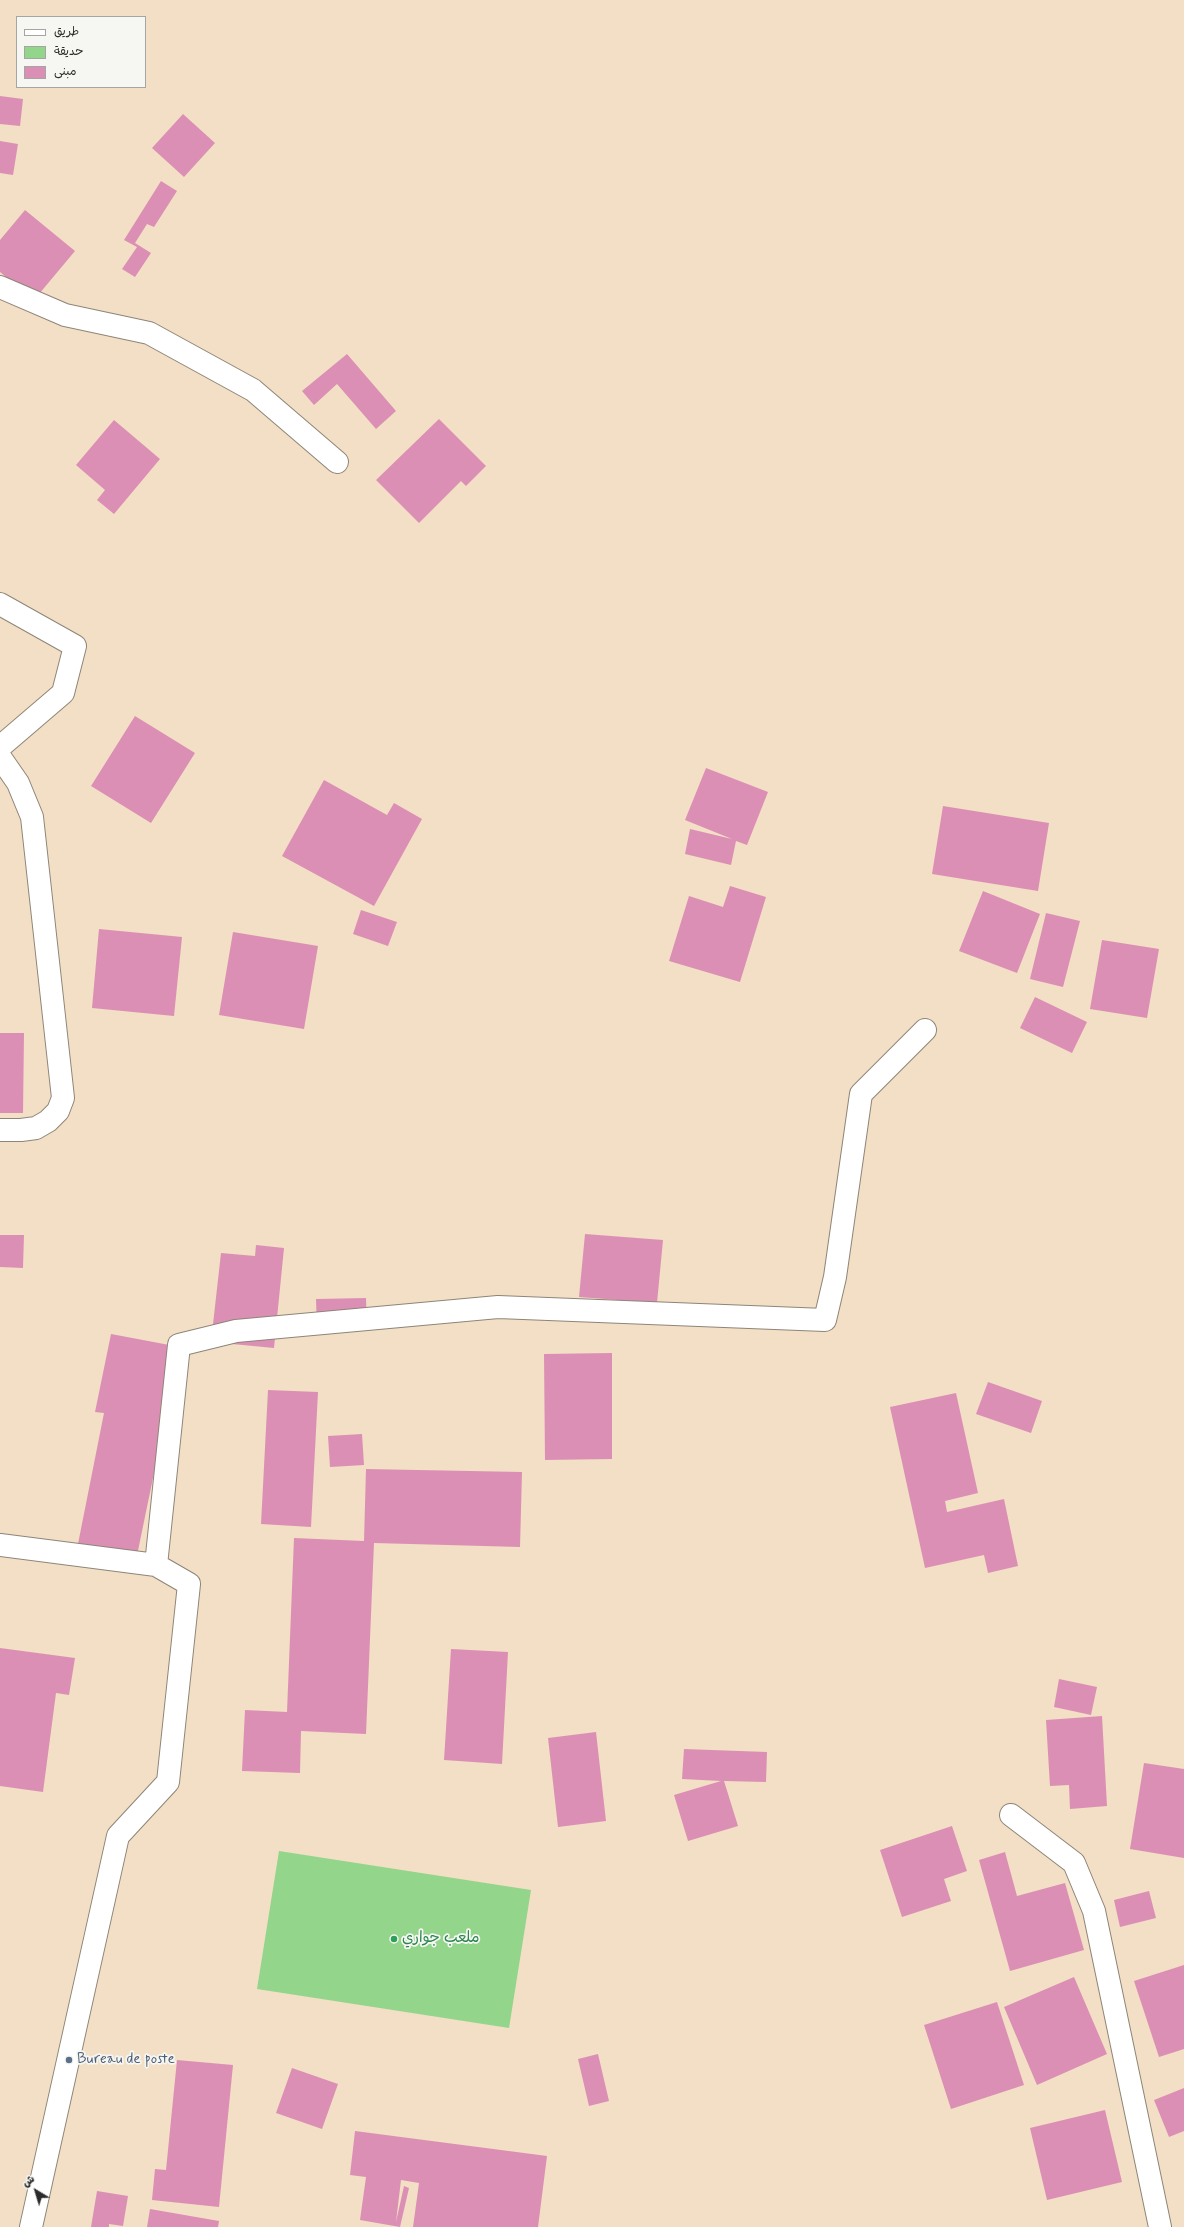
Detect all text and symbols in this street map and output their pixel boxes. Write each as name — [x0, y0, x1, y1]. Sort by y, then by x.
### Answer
legend — [16, 16, 146, 88]
text: طريق — [54, 24, 79, 40]
text: حديقة — [54, 44, 83, 60]
text: مبنى — [54, 64, 77, 80]
place label: ملعب جواري — [402, 1930, 480, 1948]
marker: ملعب جواري — [389, 1934, 399, 1944]
place label: Bureau de poste — [77, 2051, 175, 2069]
marker: Bureau de poste — [64, 2055, 74, 2065]
north arrow — [16, 2171, 56, 2211]
text: ش — [20, 2172, 38, 2191]

